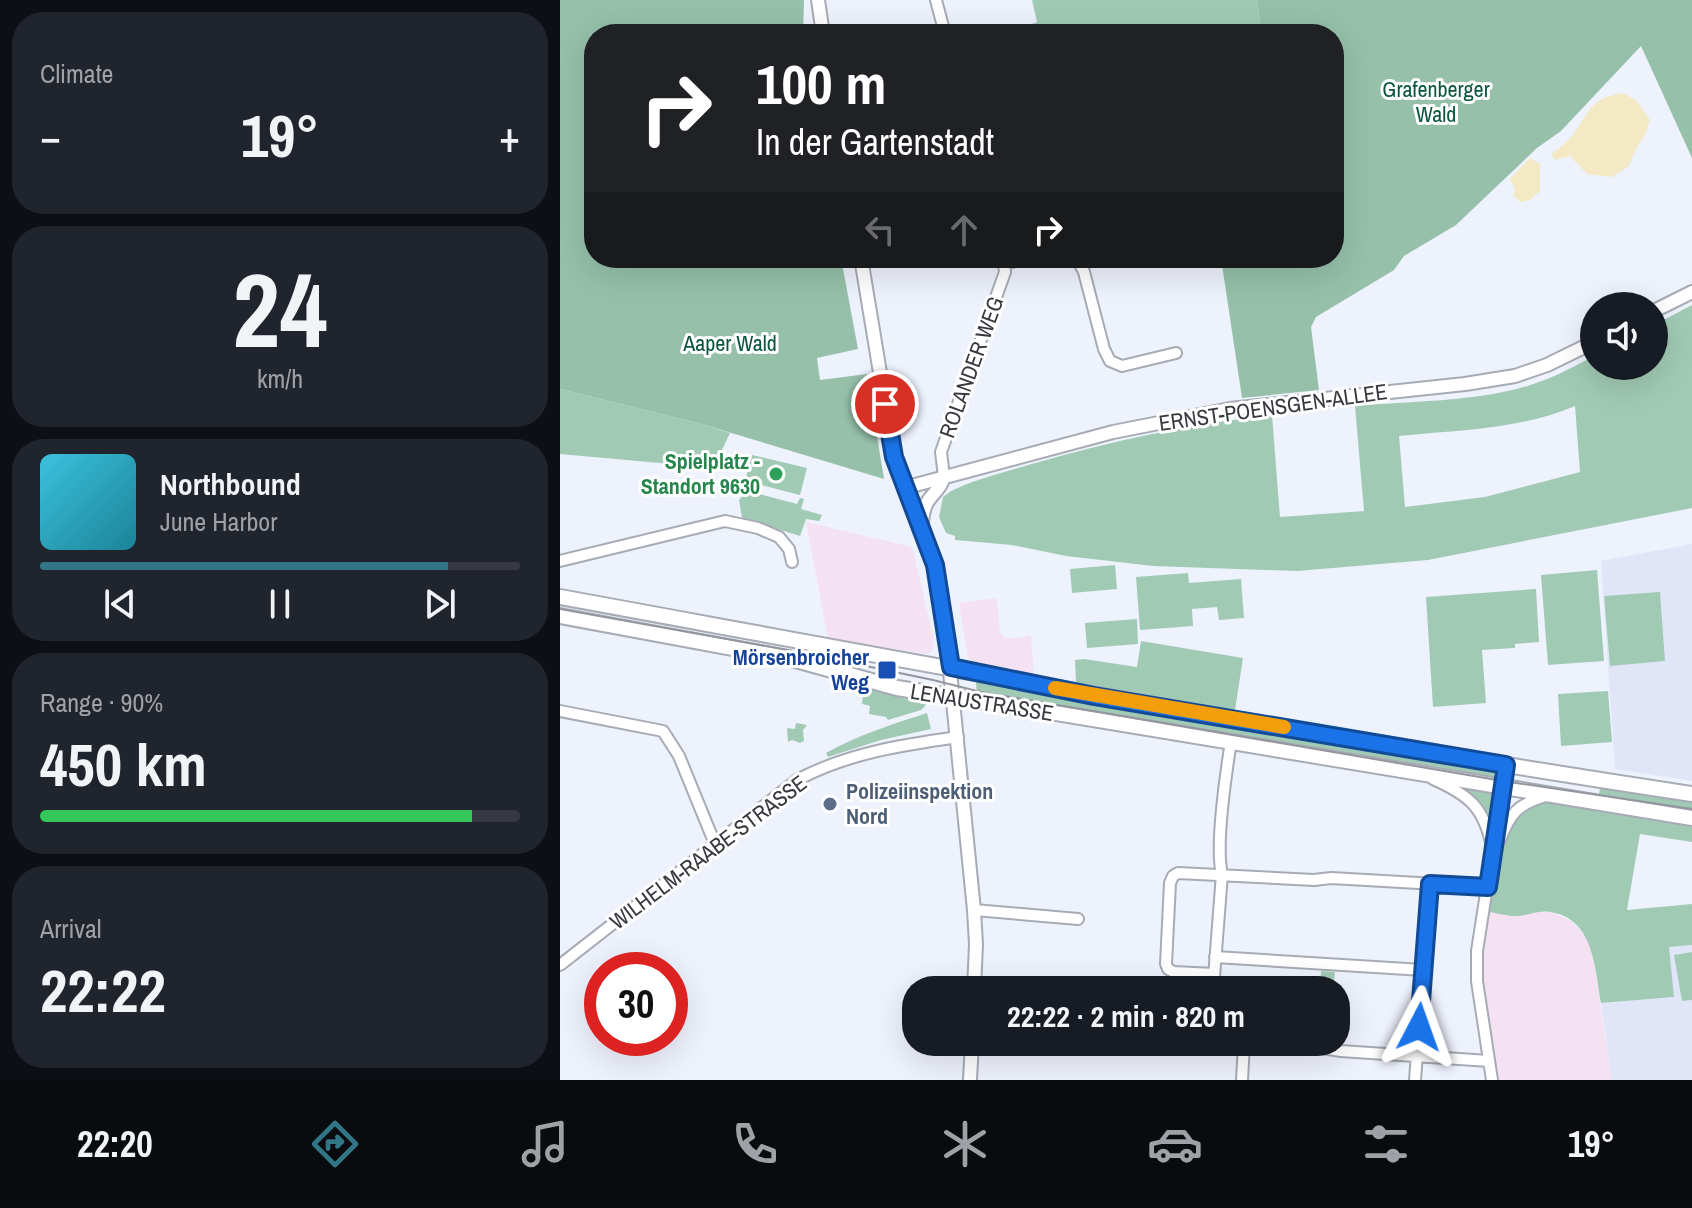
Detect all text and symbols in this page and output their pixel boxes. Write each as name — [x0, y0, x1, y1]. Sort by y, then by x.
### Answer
text: 100 m — [756, 46, 886, 121]
text: Climate — [40, 56, 113, 91]
icon: right — [624, 56, 728, 160]
park label: Grafenberger Wald — [1382, 74, 1490, 129]
text: 19° — [241, 95, 319, 176]
text: − — [40, 106, 61, 166]
text: + — [499, 106, 520, 166]
text: In der Gartenstadt — [756, 118, 994, 166]
icon: left — [858, 208, 902, 252]
icon: ahead — [942, 208, 986, 252]
icon: right — [1026, 208, 1070, 252]
text: 24 — [233, 239, 327, 379]
street label: ROLANDER WEG — [932, 292, 1010, 442]
map controls — [1580, 292, 1668, 380]
button: sound — [1580, 292, 1668, 380]
park label: Aaper Wald — [682, 328, 777, 358]
text: km/h — [257, 361, 303, 396]
pin — [851, 370, 919, 438]
street label: ERNST-POENSGEN-ALLEE — [1157, 376, 1389, 438]
icon: arrive — [863, 382, 907, 426]
place label: Spielplatz - Standort 9630 — [641, 446, 760, 501]
text: Northbound — [160, 464, 301, 504]
marker: Spielplatz - Standort 9630 — [767, 465, 785, 483]
text: June Harbor — [160, 504, 277, 539]
icon: previous — [98, 582, 142, 626]
icon: pause — [258, 582, 302, 626]
icon: next — [418, 582, 462, 626]
place label: Mörsenbroicher Weg — [733, 642, 869, 697]
marker: Mörsenbroicher Weg — [876, 659, 898, 681]
street label: LENAUSTRASSE — [908, 676, 1056, 728]
text: Range · 90% — [40, 685, 163, 720]
text: 450 km — [40, 724, 207, 805]
street label: WILHELM-RAABE-STRASSE — [603, 768, 813, 936]
place label: Polizeiinspektion Nord — [846, 776, 993, 831]
marker: Polizeiinspektion Nord — [821, 795, 839, 813]
text: Arrival — [40, 911, 102, 946]
text: 22:22 — [40, 950, 166, 1031]
speed limit sign: 30 — [584, 952, 688, 1056]
position arrow — [1377, 985, 1461, 1069]
text: 22:22 · 2 min · 820 m — [1007, 996, 1245, 1036]
icon: directions — [307, 1116, 363, 1172]
icon: music — [517, 1116, 573, 1172]
icon: phone — [727, 1116, 783, 1172]
icon: climate — [937, 1116, 993, 1172]
icon: car — [1147, 1116, 1203, 1172]
icon: filters — [1358, 1116, 1414, 1172]
text: 22:20 — [77, 1120, 153, 1168]
text: 19° — [1568, 1120, 1615, 1168]

